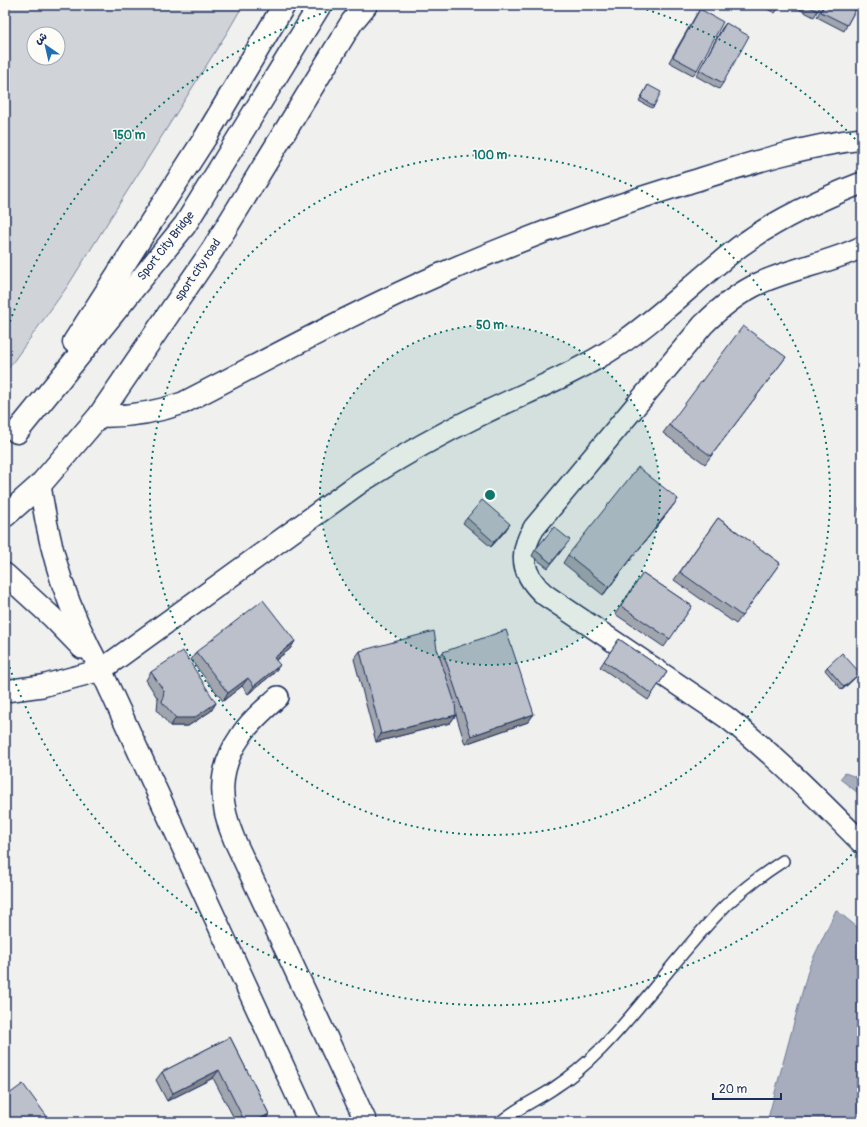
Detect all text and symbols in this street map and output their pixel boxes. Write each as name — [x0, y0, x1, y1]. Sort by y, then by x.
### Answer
north arrow — [26, 26, 66, 66]
text: ش — [32, 29, 49, 47]
text: 150 m — [113, 128, 146, 143]
text: 100 m — [473, 148, 508, 163]
street label: Sport City Bridge — [134, 208, 198, 284]
street label: sport city road — [172, 236, 224, 304]
text: 50 m — [476, 318, 504, 333]
centre of rings — [483, 488, 497, 502]
scale bar — [713, 1075, 781, 1101]
text: 20 m — [719, 1082, 748, 1097]

